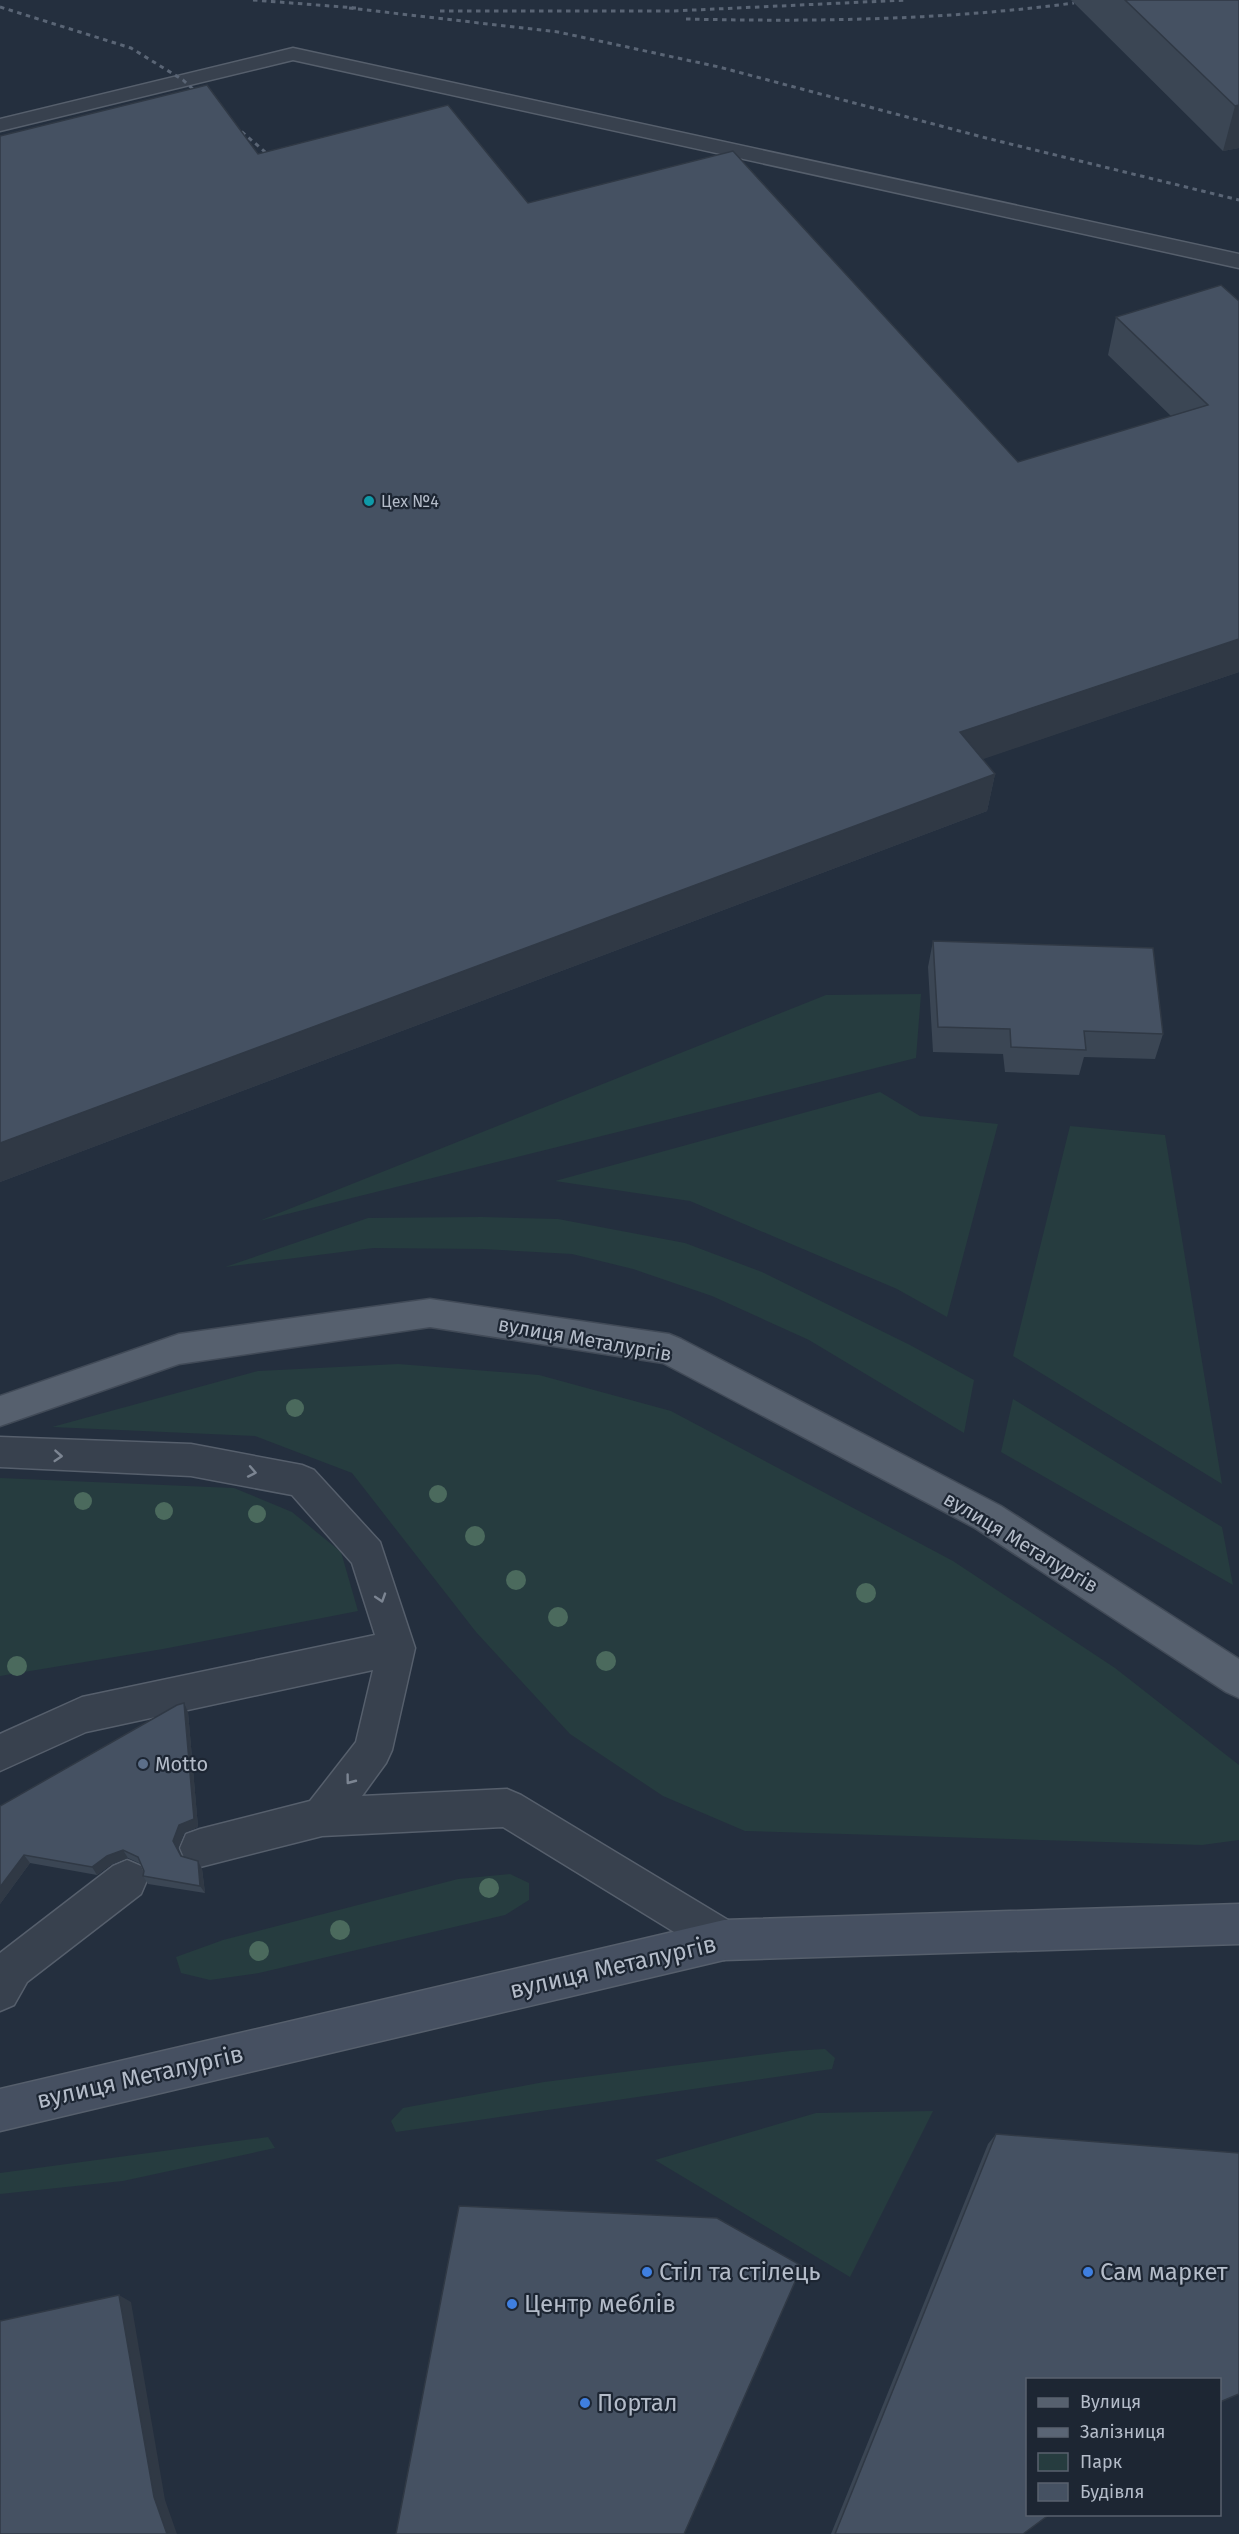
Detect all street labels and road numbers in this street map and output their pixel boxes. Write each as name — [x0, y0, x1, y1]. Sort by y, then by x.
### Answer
street label: вулиця Металургів — [496, 1312, 674, 1366]
street label: вулиця Металургів — [939, 1486, 1103, 1598]
street label: вулиця Металургів — [507, 1930, 719, 2004]
street label: вулиця Металургів — [34, 2040, 246, 2114]

